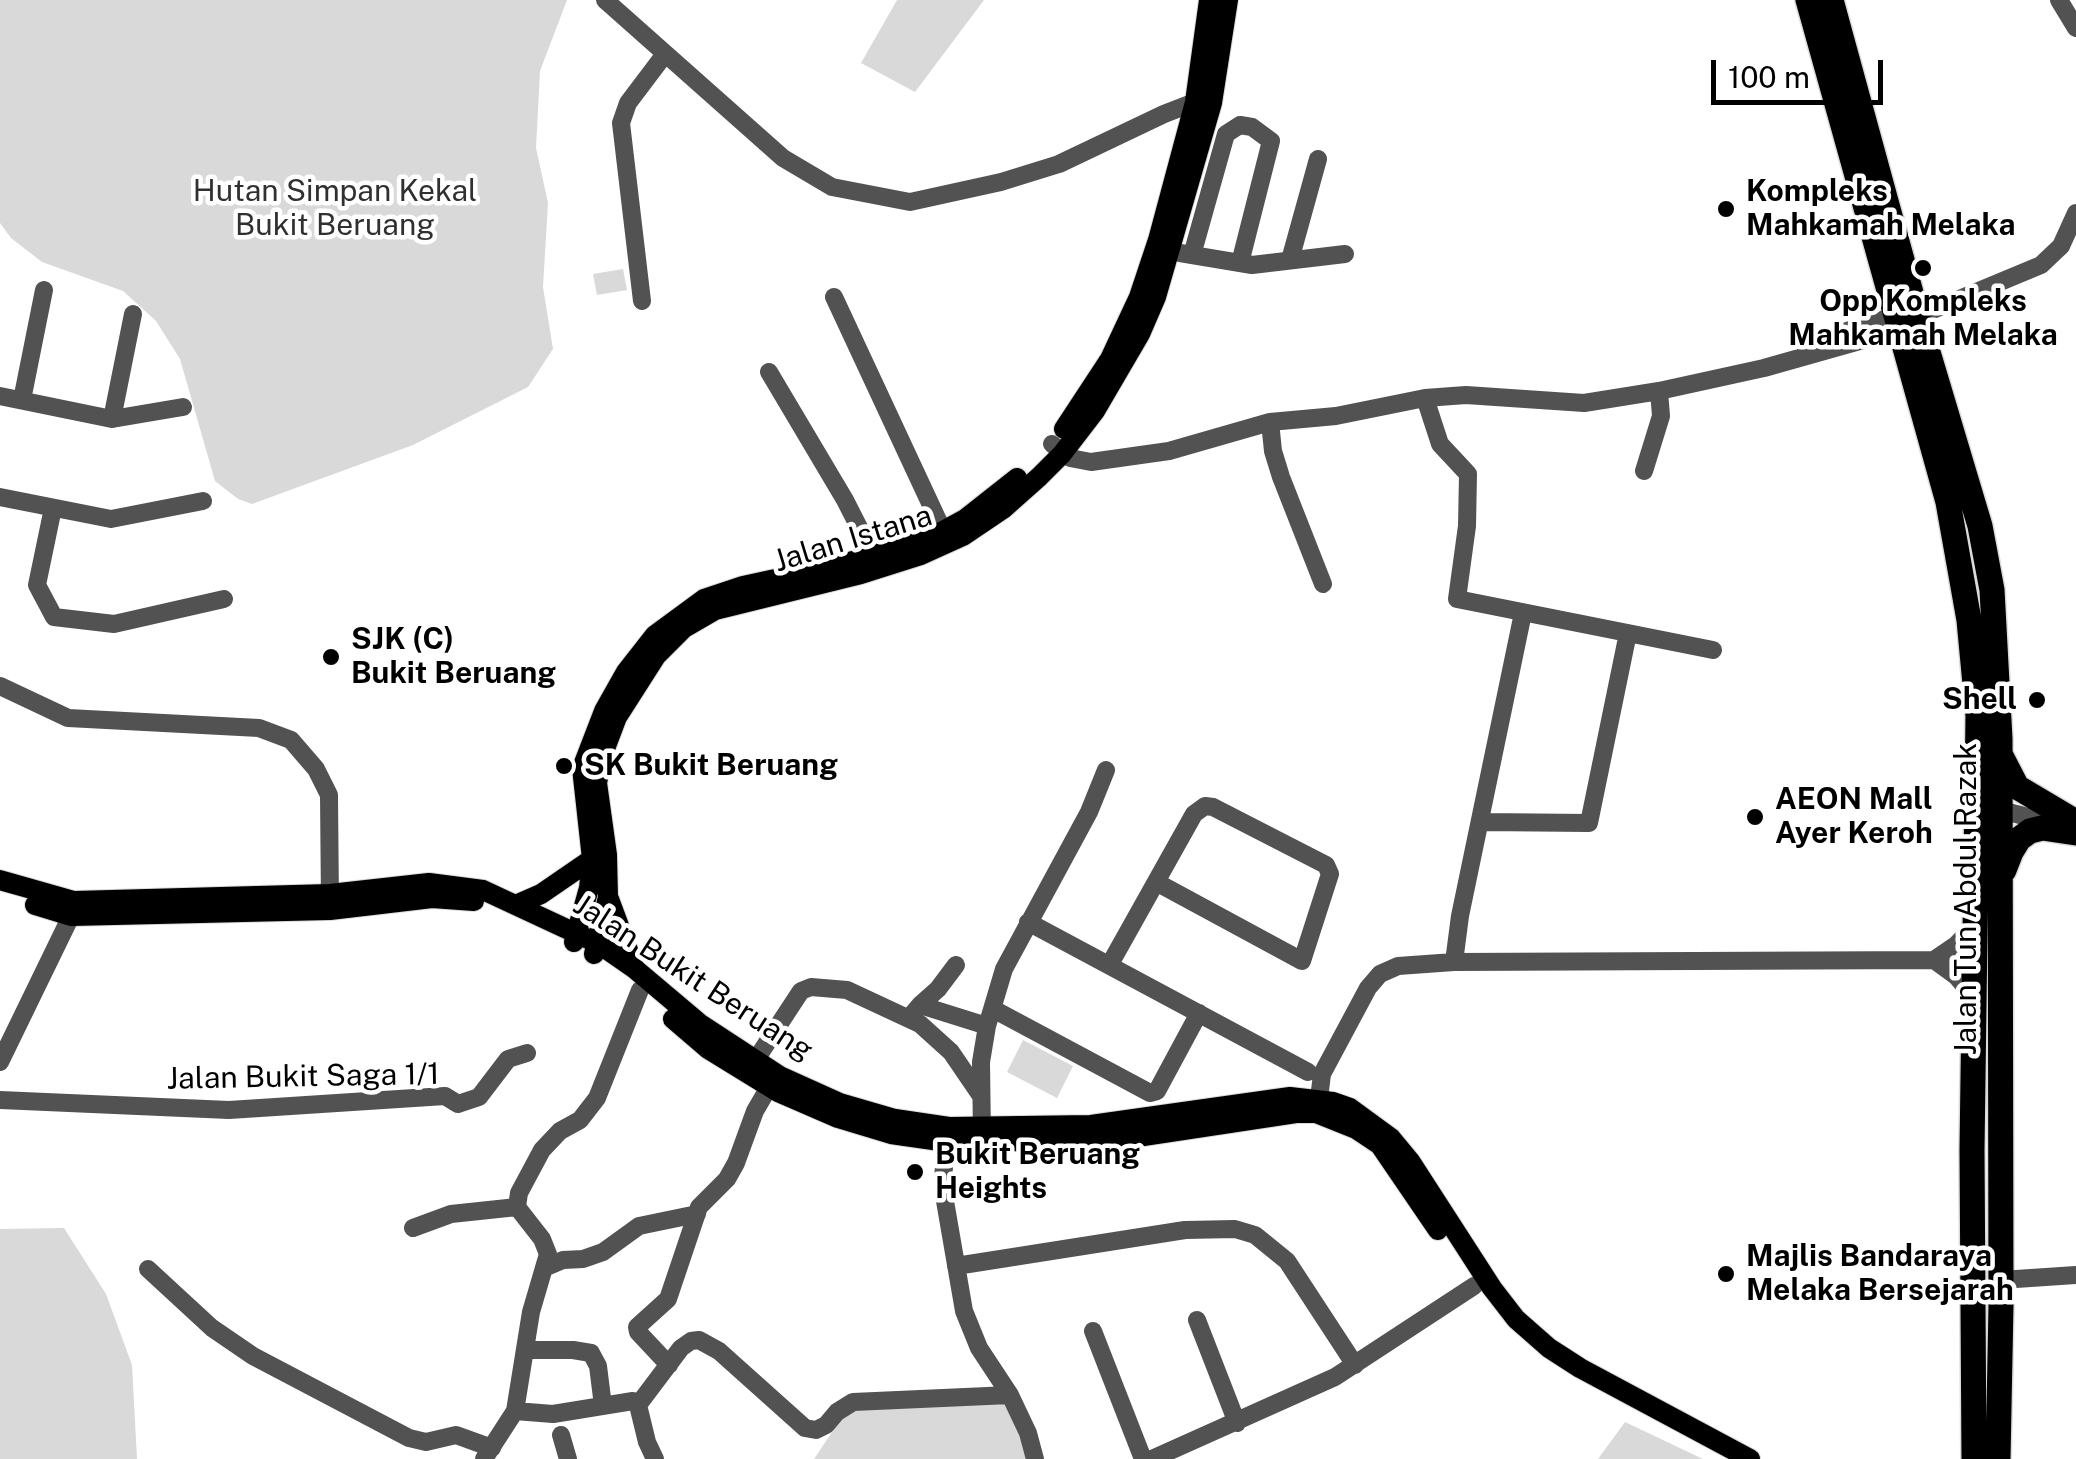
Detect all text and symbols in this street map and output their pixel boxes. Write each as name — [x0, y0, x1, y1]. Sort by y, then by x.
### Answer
scale bar — [1716, 40, 1888, 102]
text: 100 m — [1728, 59, 1810, 95]
park label: Hutan Simpan Kekal Bukit Beruang — [193, 174, 477, 244]
place label: Kompleks Mahkamah Melaka — [1746, 174, 2015, 244]
marker: Kompleks Mahkamah Melaka — [1715, 198, 1737, 220]
marker: Opp Kompleks Mahkamah Melaka — [1912, 257, 1934, 279]
place label: Opp Kompleks Mahkamah Melaka — [1788, 284, 2058, 354]
street label: Jalan Istana — [769, 498, 937, 580]
place label: SJK (C) Bukit Beruang — [351, 622, 556, 692]
marker: SJK (C) Bukit Beruang — [320, 646, 342, 668]
place label: Shell — [1942, 682, 2017, 718]
marker: Shell — [2026, 689, 2048, 711]
street label: Jalan Tun Abdul Razak — [1949, 743, 1985, 1055]
place label: SK Bukit Beruang — [584, 748, 838, 784]
marker: SK Bukit Beruang — [553, 755, 575, 777]
place label: AEON Mall Ayer Keroh — [1775, 782, 1933, 852]
marker: AEON Mall Ayer Keroh — [1744, 806, 1766, 828]
street label: Jalan Bukit Beruang — [567, 887, 819, 1069]
street label: Jalan Bukit Saga 1/1 — [166, 1057, 440, 1097]
place label: Bukit Beruang Heights — [935, 1137, 1140, 1208]
marker: Bukit Beruang Heights — [904, 1161, 926, 1183]
place label: Majlis Bandaraya Melaka Bersejarah — [1746, 1239, 2014, 1310]
marker: Majlis Bandaraya Melaka Bersejarah — [1715, 1263, 1737, 1285]

